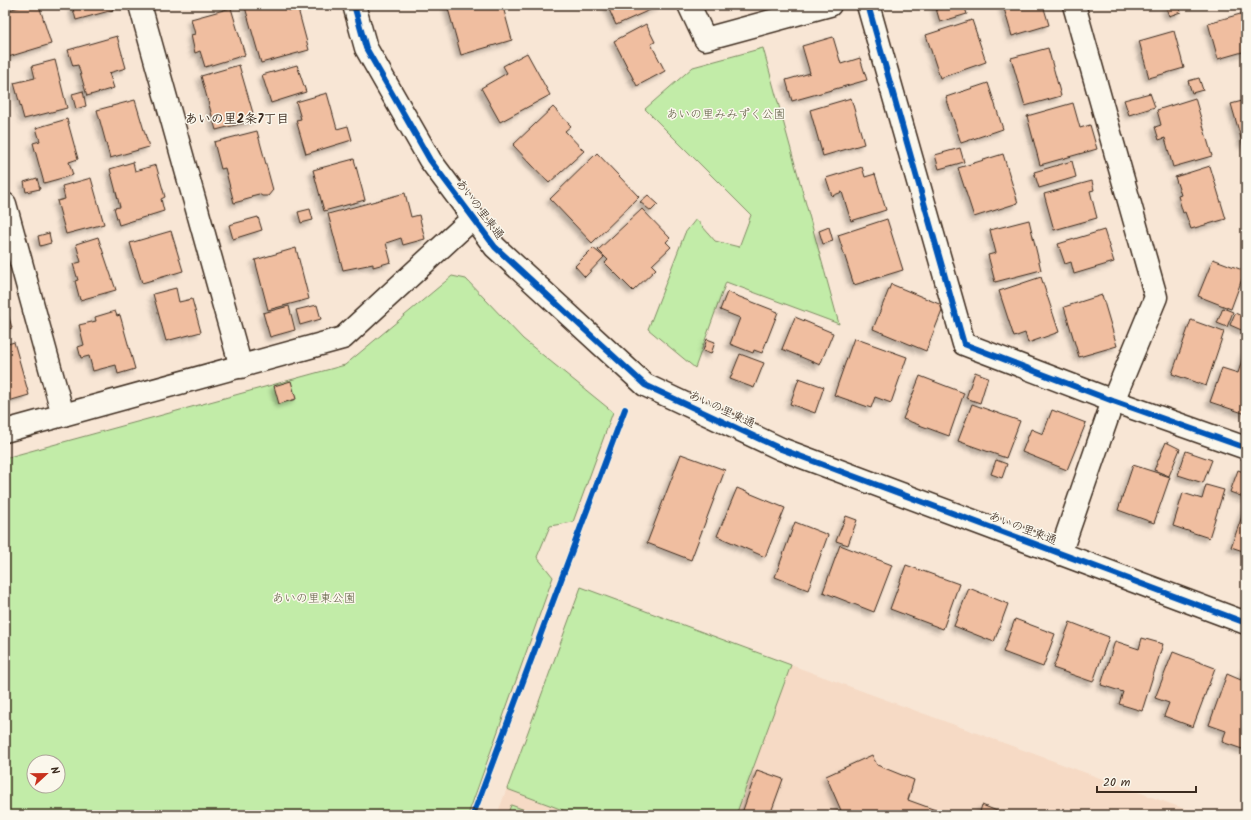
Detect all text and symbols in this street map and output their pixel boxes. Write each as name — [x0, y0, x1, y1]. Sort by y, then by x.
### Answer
park label: あいの里みみずく公園 — [666, 105, 786, 124]
district label: あいの里2条7丁目 — [185, 109, 289, 130]
street label: あいの里東通 — [450, 175, 509, 244]
street label: あいの里東通 — [685, 386, 758, 433]
street label: あいの里東通 — [986, 507, 1060, 550]
park label: あいの里東公園 — [272, 589, 356, 608]
north arrow — [26, 754, 66, 794]
text: N — [45, 764, 64, 777]
scale bar — [1097, 768, 1196, 794]
text: 20 m — [1103, 773, 1131, 792]

